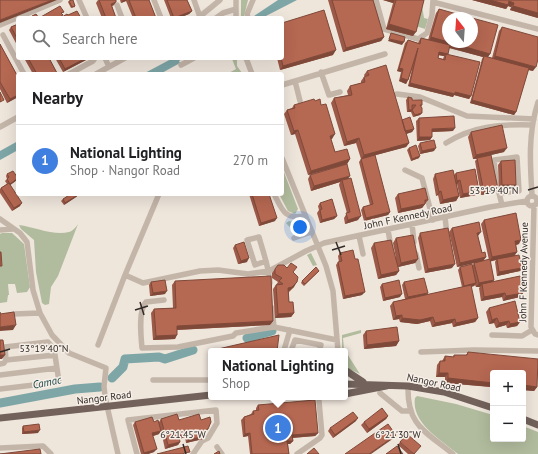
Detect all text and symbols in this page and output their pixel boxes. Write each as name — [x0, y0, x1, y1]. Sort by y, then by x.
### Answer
north arrow — [442, 12, 478, 48]
search box — [16, 16, 284, 60]
icon: search — [30, 27, 52, 49]
text: Search here — [62, 29, 138, 48]
text: Nearby — [32, 87, 83, 109]
text: National Lighting — [70, 143, 182, 162]
text: 1 — [41, 152, 49, 169]
text: 270 m — [233, 152, 268, 169]
text: Shop · Nangor Road — [70, 162, 180, 179]
text: 53°19'40"N — [469, 184, 519, 197]
street label: John F Kennedy Road — [362, 201, 453, 232]
your location — [290, 217, 310, 237]
street label: John F Kennedy Avenue — [516, 222, 531, 323]
text: 53°19'40"N — [19, 342, 69, 355]
popup — [208, 348, 348, 400]
text: National Lighting — [222, 356, 334, 375]
street label: Nangor Road — [406, 370, 462, 395]
map controls — [490, 370, 526, 442]
button: + — [490, 370, 526, 406]
water label: Camac — [31, 372, 63, 392]
text: Shop — [222, 375, 250, 392]
street label: Nangor Road — [76, 388, 132, 407]
button: − — [490, 406, 526, 442]
pin: 1 — [265, 413, 291, 443]
text: 6°21'45"W — [160, 428, 207, 441]
text: 6°21'30"W — [375, 428, 422, 441]

